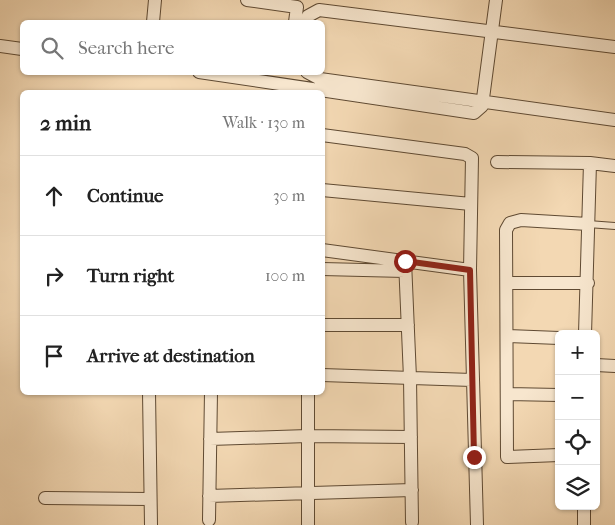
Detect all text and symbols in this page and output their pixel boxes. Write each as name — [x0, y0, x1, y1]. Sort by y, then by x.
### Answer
search box — [20, 20, 325, 75]
icon: search — [38, 34, 66, 62]
text: Search here — [78, 37, 174, 59]
text: 2 min — [40, 111, 91, 135]
text: Walk · 130 m — [222, 113, 305, 132]
icon: ahead — [40, 182, 68, 210]
text: Continue — [87, 185, 163, 207]
text: 30 m — [273, 186, 305, 205]
route start — [394, 250, 417, 273]
icon: right — [40, 262, 68, 290]
text: Turn right — [87, 265, 174, 287]
text: 100 m — [265, 266, 305, 285]
map controls — [555, 330, 600, 510]
button: + — [555, 330, 600, 375]
icon: arrive — [40, 342, 68, 370]
text: Arrive at destination — [87, 345, 255, 367]
button: − — [555, 375, 600, 420]
button: locate — [555, 420, 600, 465]
route end — [463, 446, 486, 469]
button: layers — [555, 465, 600, 510]

